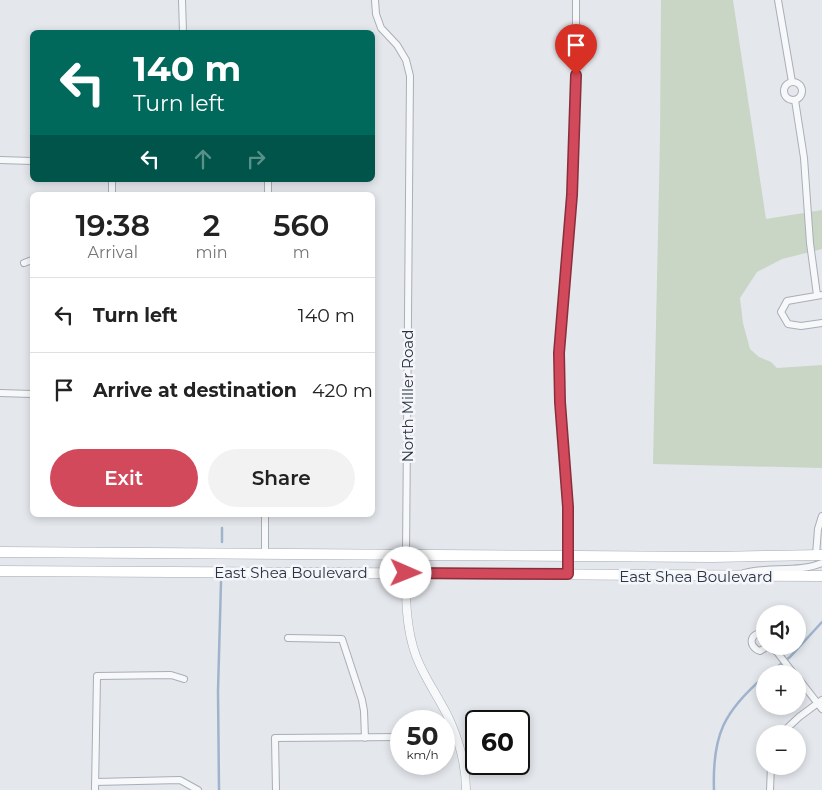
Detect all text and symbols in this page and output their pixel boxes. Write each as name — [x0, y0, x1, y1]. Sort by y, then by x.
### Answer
pin — [555, 24, 597, 75]
icon: arrive — [562, 31, 590, 59]
text: 140 m — [133, 47, 241, 90]
icon: left — [50, 50, 115, 115]
text: Turn left — [133, 90, 225, 117]
icon: left — [136, 145, 164, 173]
icon: ahead — [189, 145, 217, 173]
icon: right — [242, 145, 270, 173]
text: 19:38 — [75, 207, 150, 244]
text: 2 — [203, 207, 220, 244]
text: 560 — [273, 207, 330, 244]
text: Arrival — [88, 243, 138, 262]
text: min — [195, 243, 228, 262]
text: m — [293, 243, 310, 262]
icon: left — [50, 301, 78, 329]
text: Turn left — [93, 304, 178, 327]
text: 140 m — [298, 304, 355, 327]
street label: North Miller Road — [398, 330, 417, 462]
icon: arrive — [50, 376, 78, 404]
text: Arrive at destination — [93, 379, 297, 402]
text: 420 m — [312, 379, 373, 402]
button: Exit — [50, 449, 198, 507]
button: Share — [208, 449, 355, 507]
position arrow — [379, 546, 431, 598]
street label: East Shea Boulevard — [214, 563, 368, 582]
street label: East Shea Boulevard — [619, 567, 773, 586]
map controls — [756, 605, 806, 775]
button: sound — [756, 605, 806, 655]
button: + — [756, 665, 806, 715]
speed limit sign: 60 — [465, 710, 530, 775]
text: 50 — [407, 721, 438, 751]
button: − — [756, 725, 806, 775]
text: km/h — [406, 747, 439, 762]

